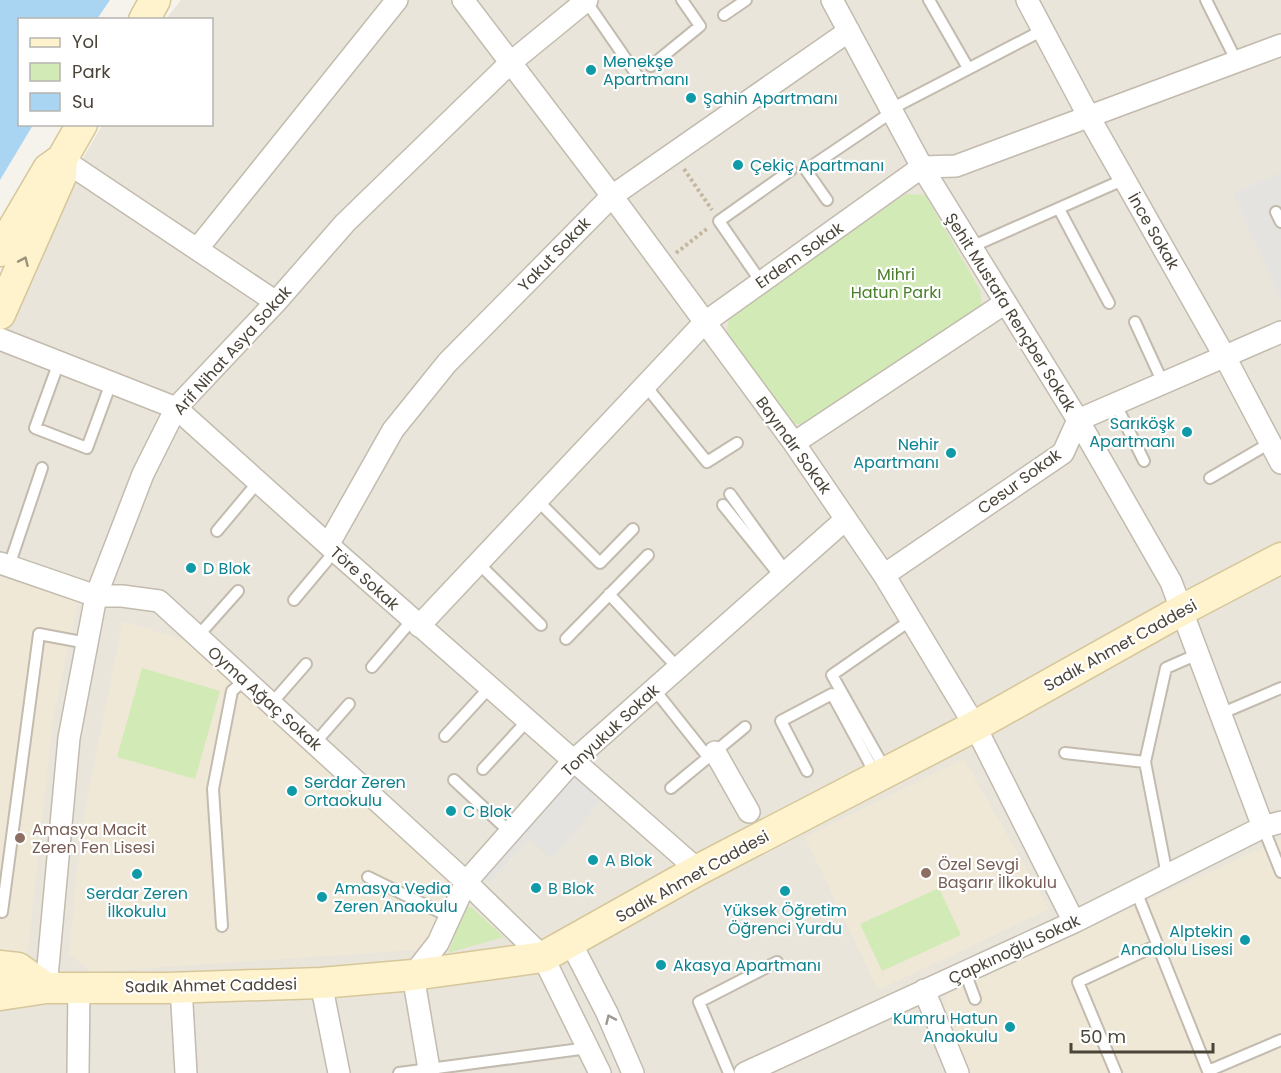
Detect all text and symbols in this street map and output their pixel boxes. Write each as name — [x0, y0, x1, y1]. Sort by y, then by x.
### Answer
legend — [18, 18, 213, 126]
text: Yol — [72, 29, 98, 54]
place label: Menekşe Apartmanı — [603, 50, 689, 91]
text: Park — [72, 59, 111, 84]
marker: Menekşe Apartmanı — [584, 63, 598, 77]
place label: Şahin Apartmanı — [703, 87, 838, 110]
text: Su — [72, 89, 94, 114]
marker: Şahin Apartmanı — [684, 91, 698, 105]
place label: Çekiç Apartmanı — [750, 154, 884, 177]
marker: Çekiç Apartmanı — [731, 158, 745, 172]
street label: İnce Sokak — [1122, 189, 1185, 274]
street label: Şehit Mustafa Rençber Sokak — [940, 208, 1082, 417]
street label: Yakut Sokak — [513, 211, 596, 297]
street label: Erdem Sokak — [751, 216, 849, 294]
one-way arrow — [17, 256, 29, 267]
park label: Mihri Hatun Parkı — [851, 263, 941, 304]
street label: Arif Nihat Asya Sokak — [168, 280, 297, 420]
street label: Bayındır Sokak — [750, 392, 837, 499]
place label: Sarıköşk Apartmanı — [1089, 412, 1176, 453]
marker: Sarıköşk Apartmanı — [1180, 425, 1194, 439]
place label: Nehir Apartmanı — [853, 433, 939, 474]
street label: Cesur Sokak — [973, 443, 1066, 520]
marker: Nehir Apartmanı — [944, 446, 958, 460]
street label: Töre Sokak — [325, 541, 405, 616]
place label: D Blok — [203, 557, 252, 580]
marker: D Blok — [184, 561, 198, 575]
street label: Sadık Ahmet Caddesi — [1039, 594, 1201, 697]
street label: Oyma Ağaç Sokak — [203, 641, 327, 756]
street label: Tonyukuk Sokak — [556, 678, 665, 782]
place label: Serdar Zeren Ortaokulu — [304, 771, 406, 812]
marker: Serdar Zeren Ortaokulu — [285, 784, 299, 798]
place label: C Blok — [463, 800, 513, 823]
marker: C Blok — [444, 804, 458, 818]
place label: Amasya Macit Zeren Fen Lisesi — [32, 818, 155, 859]
street label: Sadık Ahmet Caddesi — [611, 825, 773, 928]
marker: Amasya Macit Zeren Fen Lisesi — [13, 831, 27, 845]
place label: A Blok — [605, 849, 653, 872]
marker: A Blok — [586, 853, 600, 867]
place label: Özel Sevgi Başarır İlkokulu — [938, 853, 1057, 894]
marker: Özel Sevgi Başarır İlkokulu — [919, 866, 933, 880]
marker: Serdar Zeren İlkokulu — [130, 867, 144, 881]
place label: Amasya Vedia Zeren Anaokulu — [334, 877, 458, 918]
place label: B Blok — [548, 877, 595, 900]
marker: B Blok — [529, 881, 543, 895]
place label: Serdar Zeren İlkokulu — [86, 882, 188, 923]
marker: Yüksek Öğretim Öğrenci Yurdu — [778, 884, 792, 898]
marker: Amasya Vedia Zeren Anaokulu — [315, 890, 329, 904]
place label: Yüksek Öğretim Öğrenci Yurdu — [723, 899, 847, 940]
street label: Çapkınoğlu Sokak — [945, 909, 1084, 990]
place label: Alptekin Anadolu Lisesi — [1120, 920, 1233, 961]
marker: Alptekin Anadolu Lisesi — [1238, 933, 1252, 947]
place label: Akasya Apartmanı — [673, 954, 821, 977]
marker: Akasya Apartmanı — [654, 958, 668, 972]
street label: Sadık Ahmet Caddesi — [125, 973, 297, 998]
place label: Kumru Hatun Anaokulu — [893, 1007, 998, 1048]
one-way arrow — [605, 1015, 617, 1026]
scale bar — [1071, 1016, 1214, 1054]
marker: Kumru Hatun Anaokulu — [1003, 1020, 1017, 1034]
text: 50 m — [1080, 1024, 1126, 1049]

